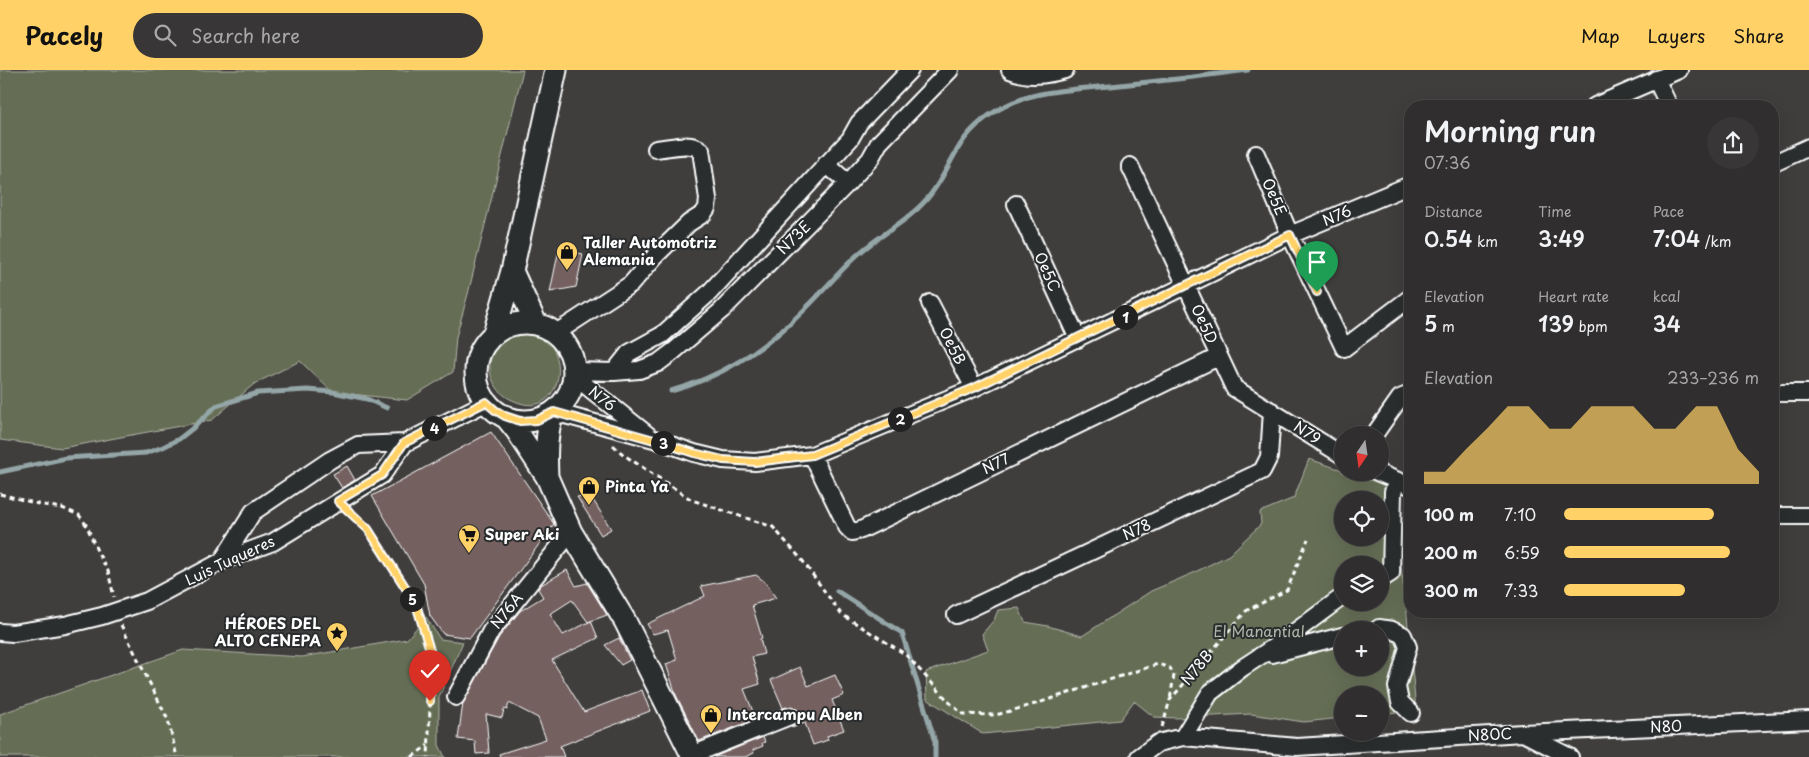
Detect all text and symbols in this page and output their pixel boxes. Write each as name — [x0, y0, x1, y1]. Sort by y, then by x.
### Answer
search box — [133, 13, 483, 58]
text: Pacely — [25, 17, 103, 53]
icon: search — [151, 21, 179, 49]
text: Search here — [191, 21, 300, 49]
text: Map — [1581, 22, 1620, 49]
text: Layers — [1648, 22, 1705, 49]
text: Share — [1733, 22, 1784, 49]
text: Morning run — [1424, 109, 1596, 152]
button: share — [1707, 117, 1759, 169]
text: 07:36 — [1424, 150, 1470, 174]
street label: Oe5E — [1257, 174, 1294, 219]
street label: N76 — [1318, 198, 1355, 231]
text: Distance — [1424, 201, 1483, 222]
text: Time — [1538, 201, 1571, 222]
text: Pace — [1653, 201, 1684, 222]
street label: N73E — [771, 215, 815, 259]
text: 0.54 — [1424, 222, 1472, 254]
text: 3:49 — [1538, 222, 1585, 254]
text: 7:04 — [1653, 222, 1700, 254]
place label: Taller Automotriz Alemania — [583, 230, 717, 270]
text: km — [1472, 231, 1498, 252]
text: /km — [1700, 231, 1732, 252]
shop icon: Taller Automotriz Alemania — [555, 240, 579, 271]
pin — [1296, 241, 1338, 292]
street label: Oe5C — [1030, 248, 1067, 295]
icon: arrive — [1303, 248, 1331, 276]
text: Elevation — [1424, 286, 1484, 307]
text: Heart rate — [1538, 286, 1609, 307]
text: kcal — [1653, 286, 1681, 307]
street label: Oe5D — [1186, 300, 1224, 347]
pin: 1 — [1112, 304, 1138, 330]
text: 1 — [1122, 307, 1129, 328]
text: 5 — [1424, 307, 1437, 339]
text: 139 — [1538, 307, 1574, 339]
text: 34 — [1653, 307, 1681, 339]
text: m — [1437, 316, 1455, 337]
text: bpm — [1574, 316, 1608, 337]
street label: Oe5B — [934, 323, 973, 368]
text: Elevation — [1424, 365, 1493, 389]
text: 233–236 m — [1667, 365, 1759, 389]
street label: N76 — [584, 380, 622, 416]
pin: 2 — [888, 406, 912, 432]
text: 2 — [896, 409, 905, 430]
street label: N79 — [1289, 414, 1326, 449]
pin: 4 — [422, 416, 446, 440]
text: 4 — [430, 418, 439, 439]
north arrow — [1334, 426, 1389, 481]
map controls — [1334, 426, 1389, 741]
pin: 3 — [650, 430, 676, 456]
text: 3 — [659, 433, 668, 454]
street label: N77 — [978, 446, 1013, 479]
place label: Pinta Ya — [605, 474, 670, 497]
shop icon: Pinta Ya — [577, 475, 601, 506]
button: locate — [1334, 491, 1389, 546]
text: 100 m — [1424, 502, 1474, 526]
text: 7:10 — [1504, 502, 1536, 526]
street label: N78 — [1118, 512, 1154, 545]
place label: Super Aki — [485, 522, 560, 545]
supermarket icon: Super Aki — [457, 523, 481, 554]
street label: Luis Tuqueres — [181, 529, 278, 591]
text: 200 m — [1424, 540, 1478, 564]
text: 6:59 — [1504, 540, 1540, 564]
button: layers — [1334, 556, 1389, 611]
text: 300 m — [1424, 578, 1478, 602]
text: 7:33 — [1504, 578, 1538, 602]
pin: 5 — [400, 586, 424, 612]
street label: N76A — [484, 587, 528, 633]
text: 5 — [408, 589, 417, 610]
place label: HÉROES DEL ALTO CENEPA — [214, 611, 321, 651]
park label: El Manantial — [1213, 619, 1305, 642]
place icon: HÉROES DEL ALTO CENEPA — [325, 621, 349, 652]
button: + — [1334, 621, 1389, 676]
street label: N78B — [1174, 645, 1217, 689]
pin — [409, 650, 451, 701]
icon: check — [416, 657, 444, 685]
button: − — [1334, 686, 1389, 741]
place label: Intercampu Alben — [727, 702, 863, 725]
shop icon: Intercampu Alben — [699, 703, 723, 734]
street label: N80 — [1649, 713, 1683, 738]
street label: N80C — [1467, 721, 1512, 746]

